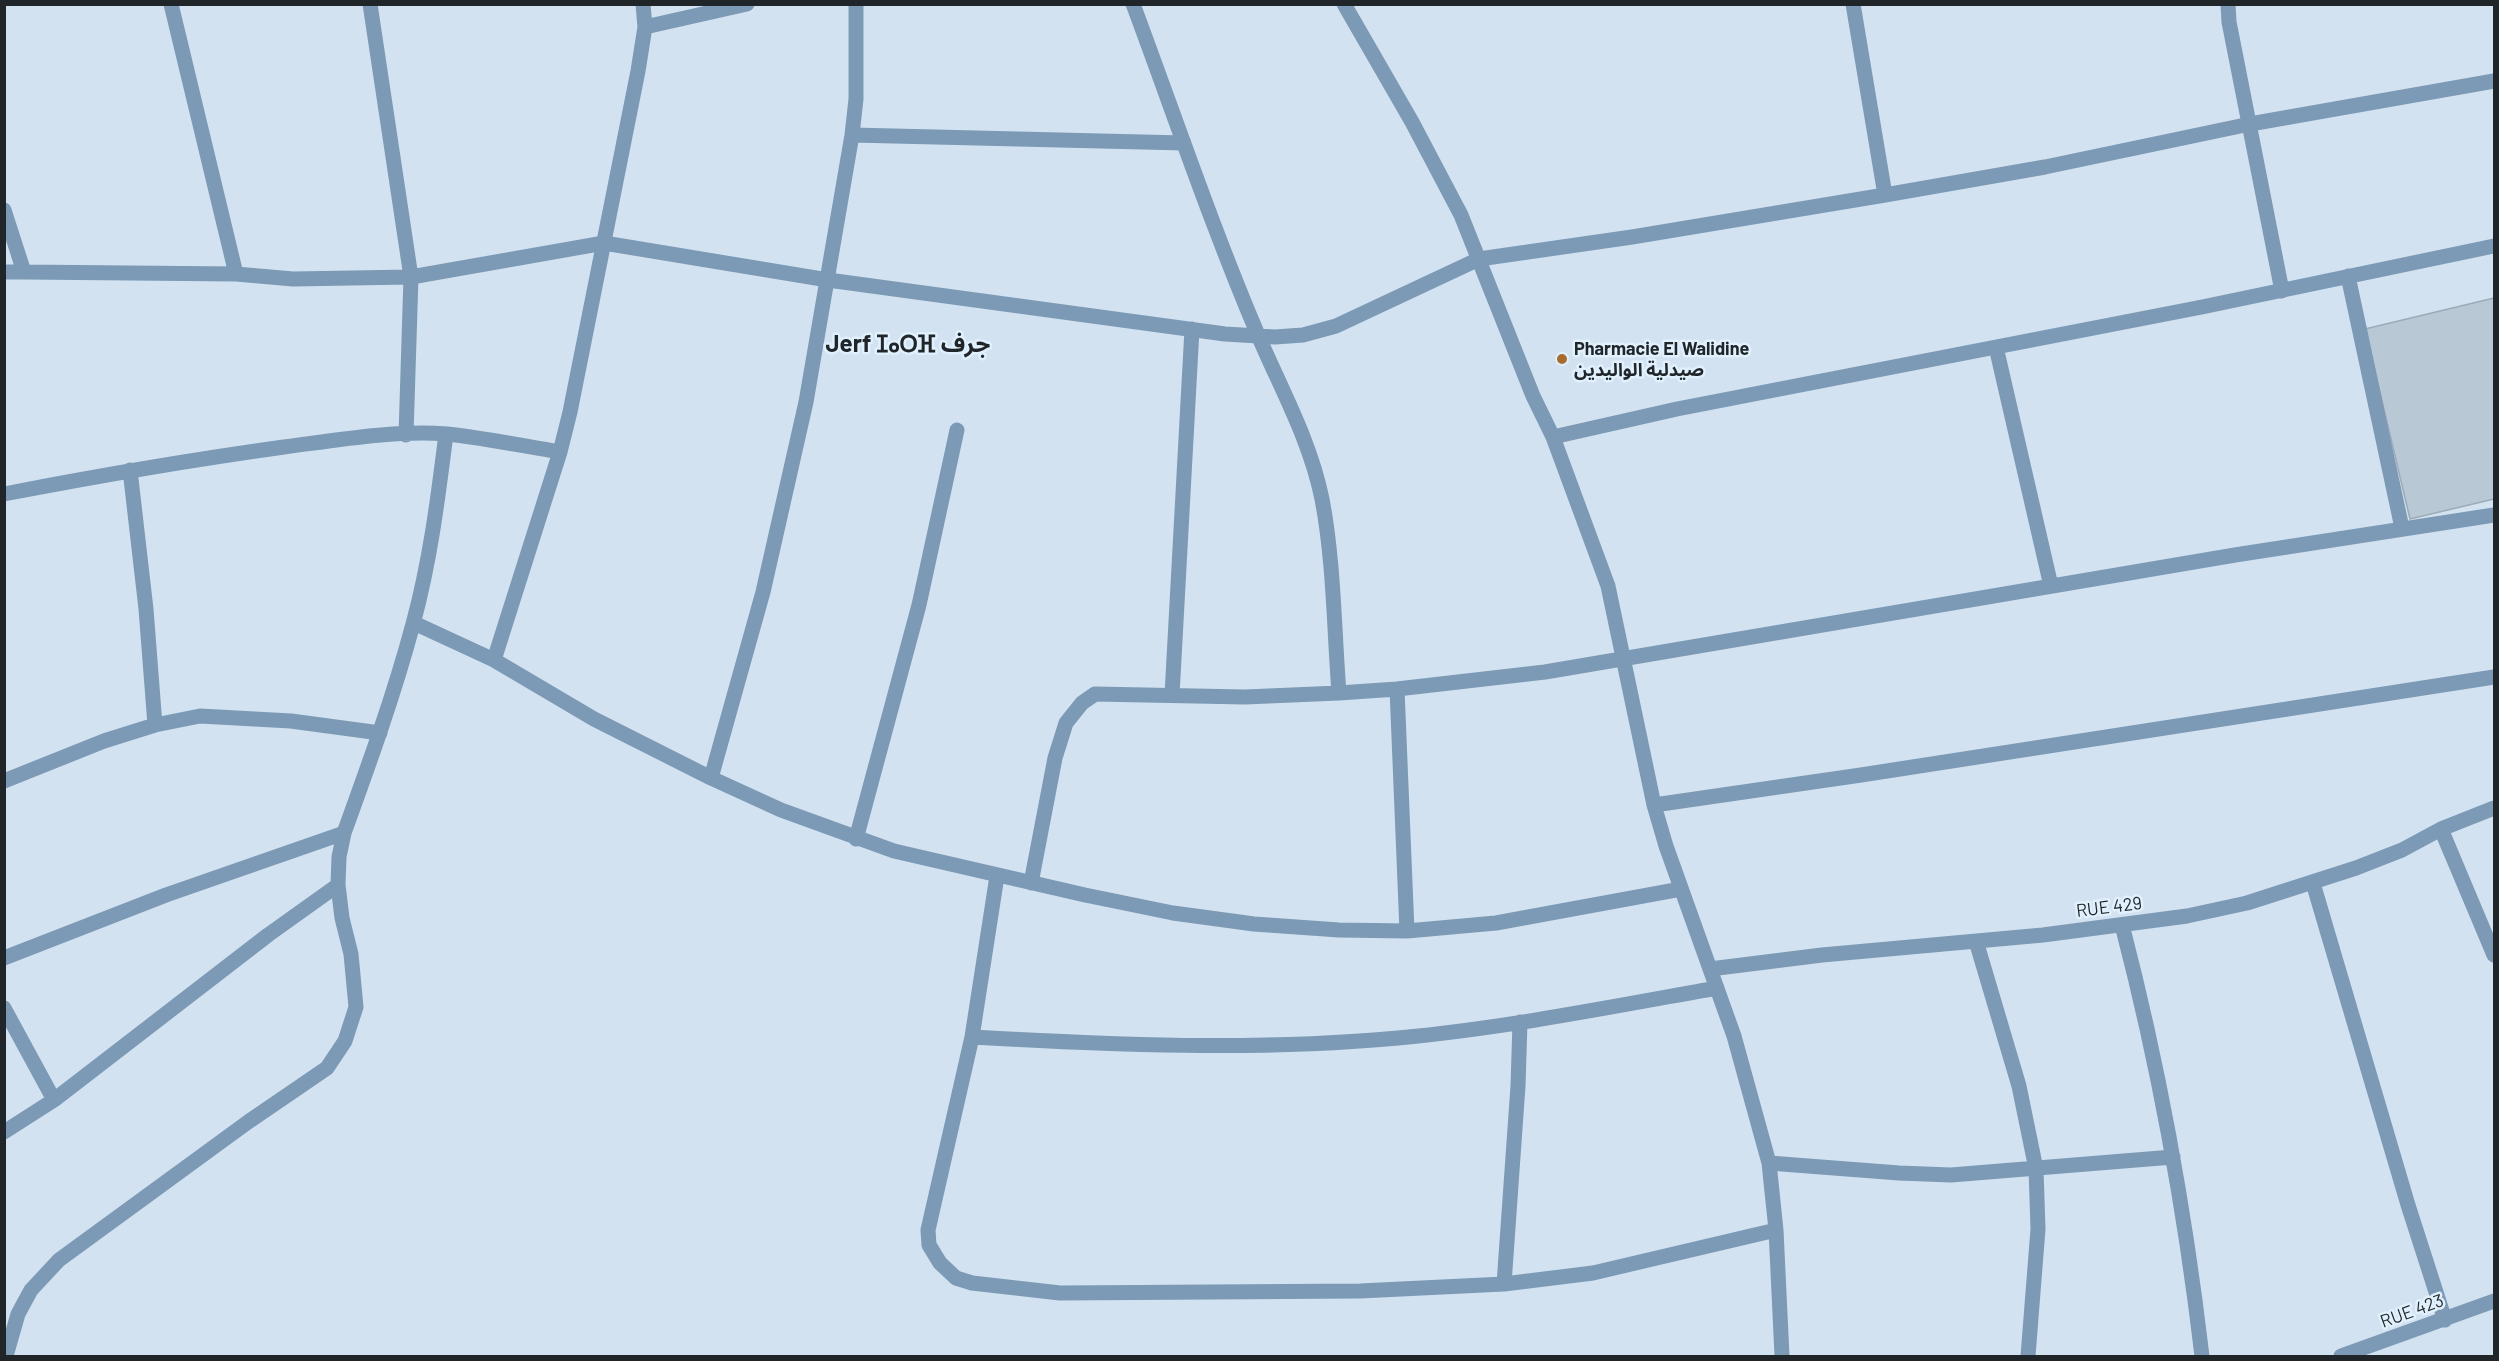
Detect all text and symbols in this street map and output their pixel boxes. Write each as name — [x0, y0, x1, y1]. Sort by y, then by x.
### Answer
district label: Jerf ⵊⴰⵔⴼ جرف — [826, 330, 990, 358]
place label: Pharmacie El Walidine صيدلية الواليدين — [1574, 338, 1749, 380]
marker: Pharmacie El Walidine صيدلية الواليدين — [1555, 352, 1569, 366]
street label: RUE 429 — [2075, 892, 2143, 922]
street label: RUE 423 — [2377, 1290, 2447, 1332]

